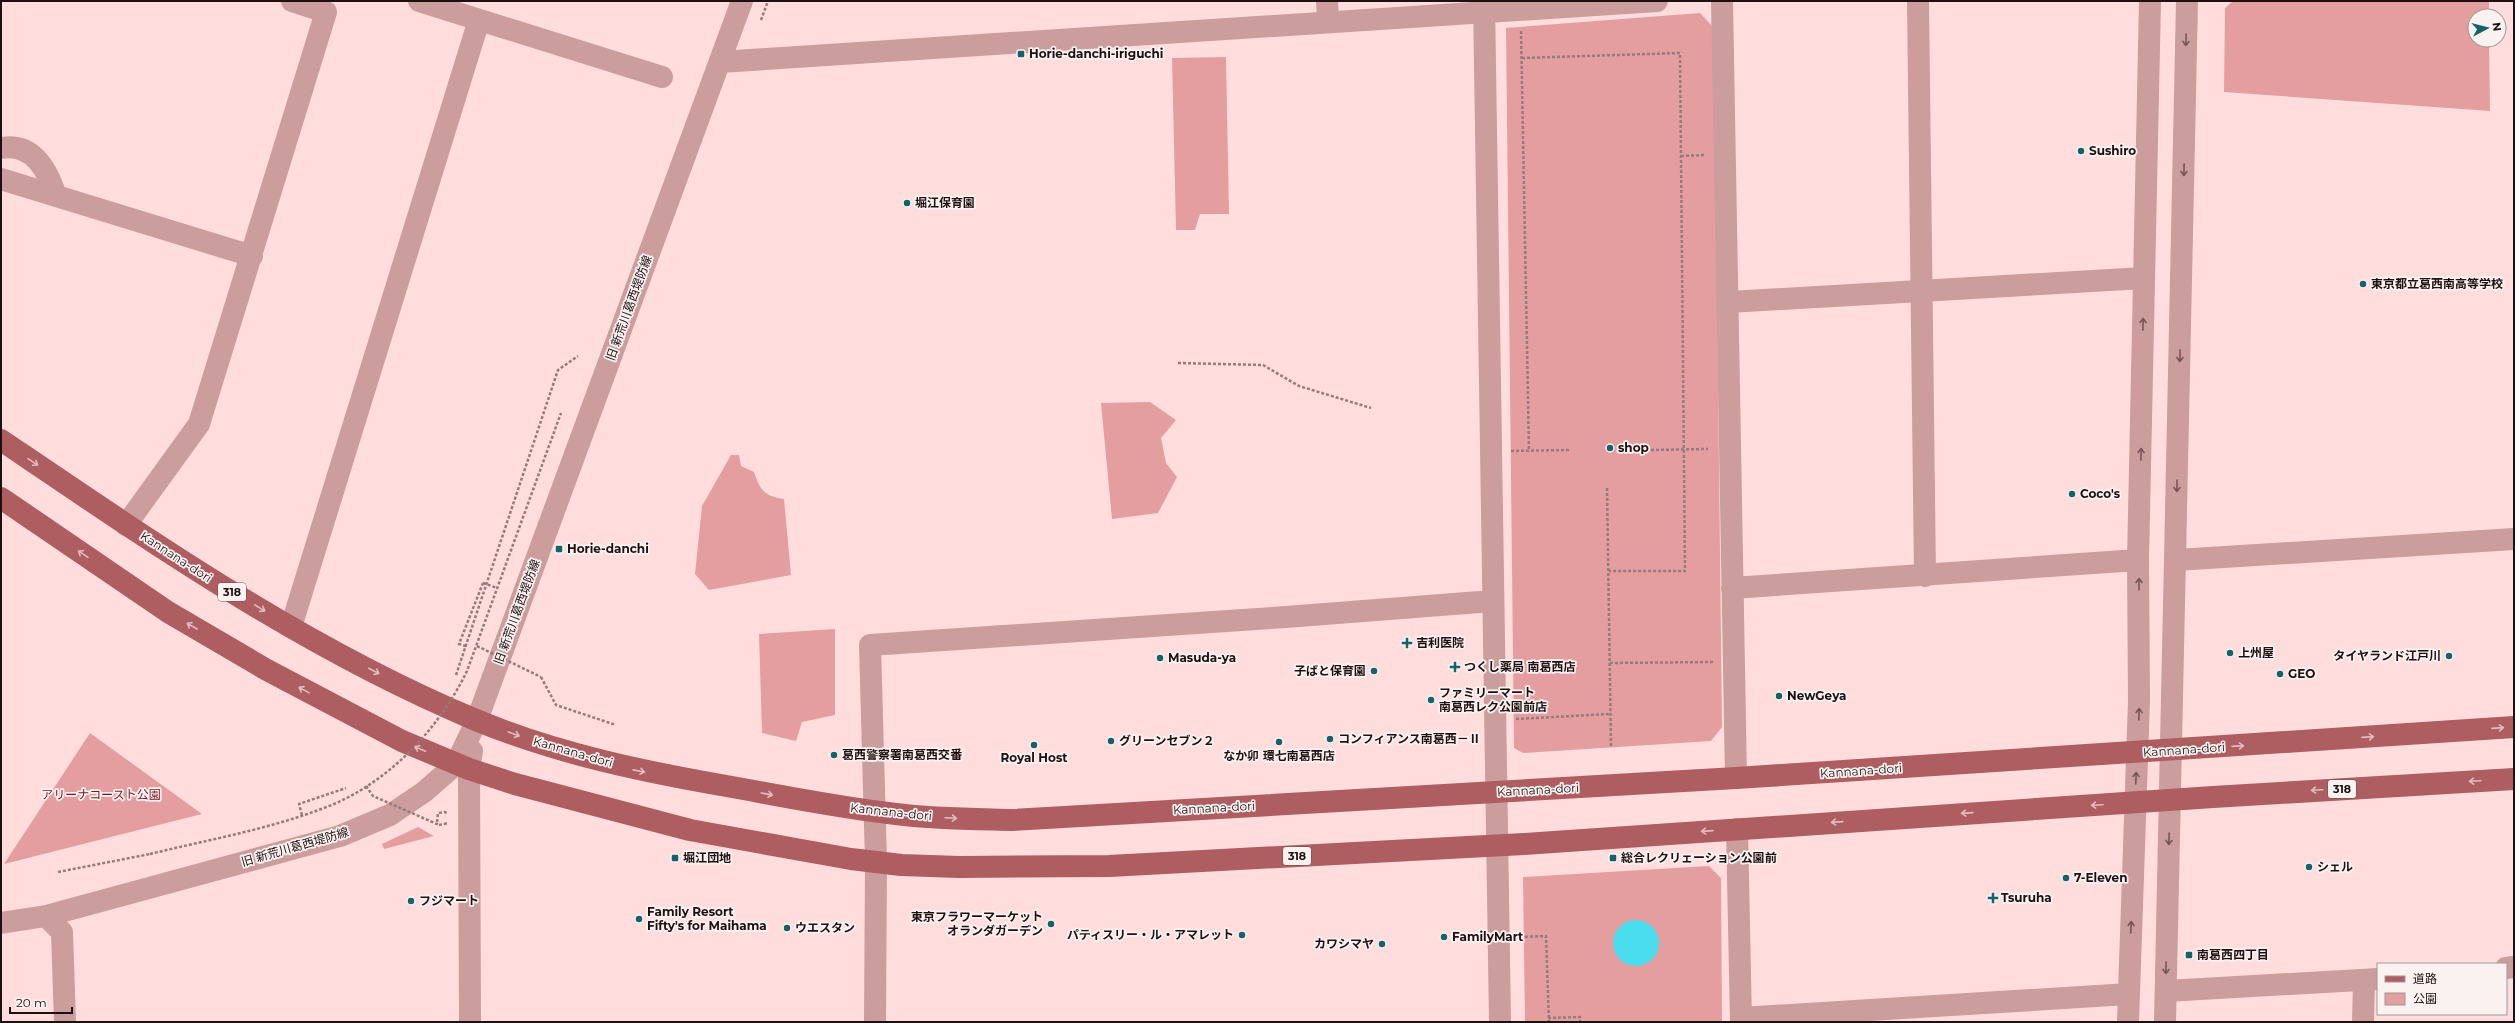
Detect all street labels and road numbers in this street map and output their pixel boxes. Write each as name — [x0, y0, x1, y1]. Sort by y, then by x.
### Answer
street label: 旧 新荒川葛西堤防線 — [602, 253, 655, 363]
street label: Kannana-dori — [138, 528, 215, 585]
street label: 旧 新荒川葛西堤防線 — [490, 557, 543, 667]
road number: 318 — [218, 583, 246, 601]
street label: Kannana-dori — [532, 733, 615, 770]
street label: Kannana-dori — [2142, 739, 2226, 760]
street label: Kannana-dori — [1819, 760, 1903, 781]
street label: Kannana-dori — [1497, 780, 1579, 799]
road number: 318 — [2328, 780, 2356, 798]
street label: Kannana-dori — [1173, 798, 1255, 817]
street label: Kannana-dori — [849, 800, 933, 823]
street label: 旧 新荒川葛西堤防線 — [239, 824, 350, 869]
road number: 318 — [1283, 847, 1311, 865]

